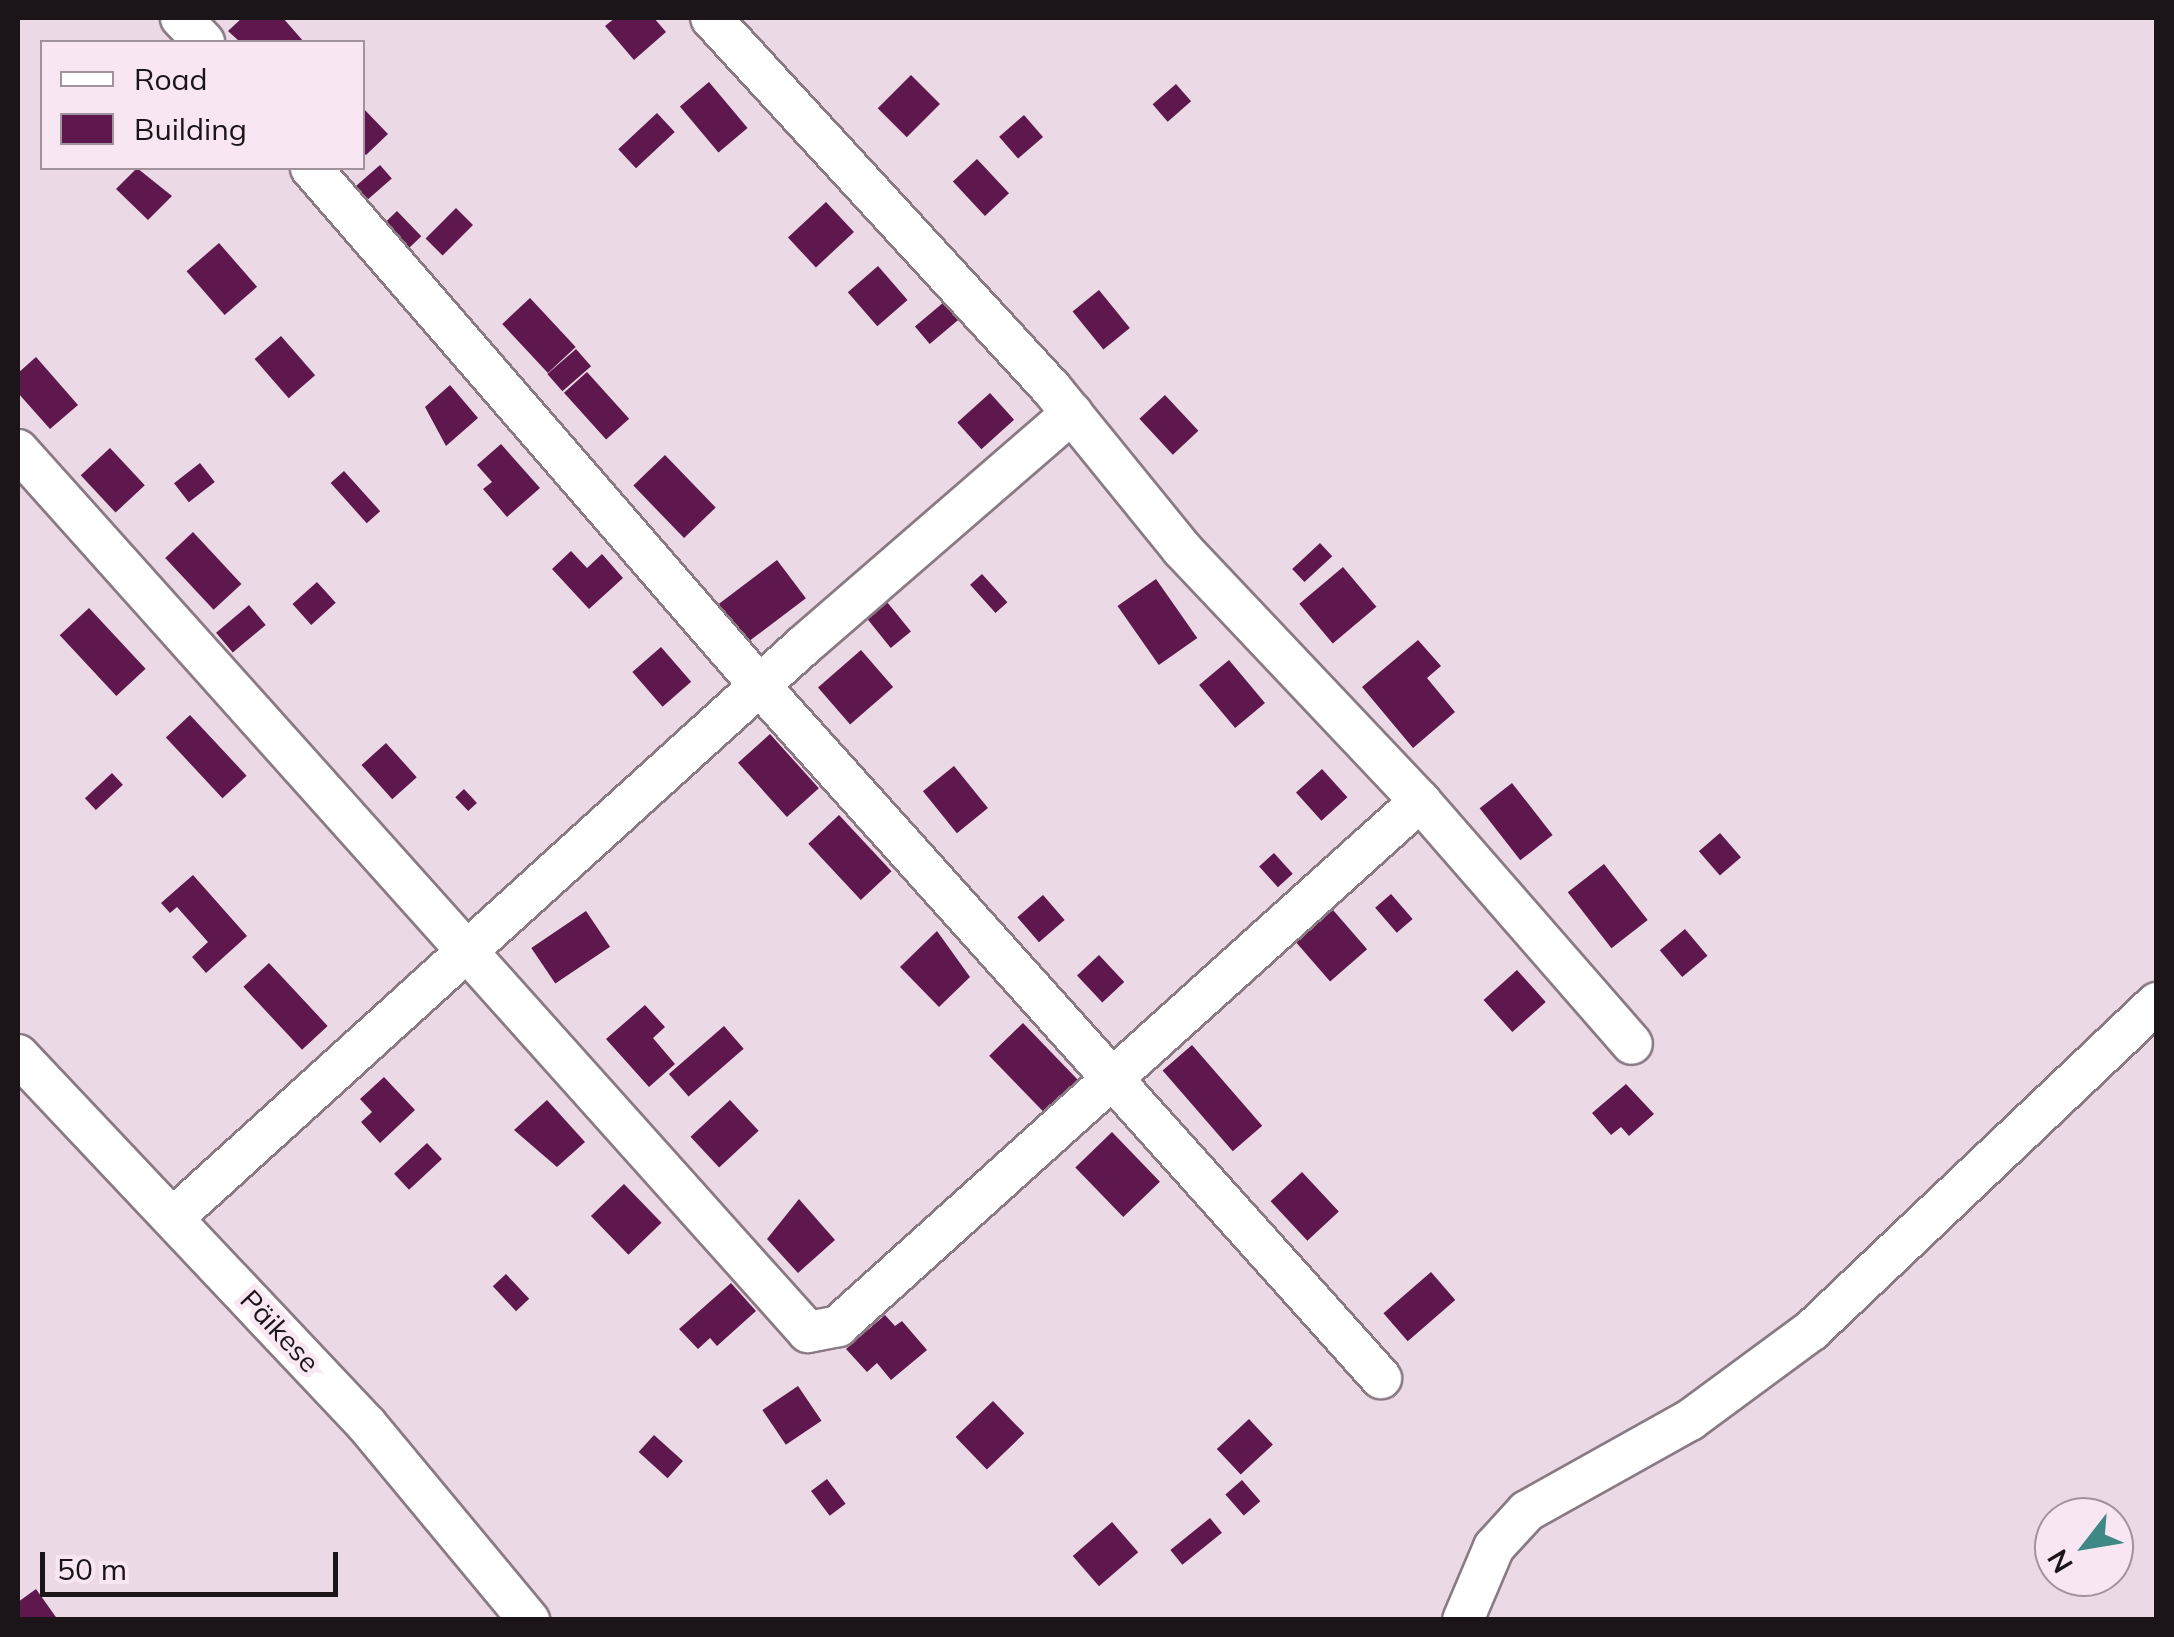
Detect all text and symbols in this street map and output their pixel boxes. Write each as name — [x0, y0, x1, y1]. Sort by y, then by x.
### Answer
legend — [40, 40, 365, 170]
text: Road — [134, 60, 208, 98]
text: Building — [134, 110, 247, 148]
street label: Päikese — [234, 1283, 326, 1379]
north arrow — [2034, 1497, 2134, 1597]
scale bar — [45, 1532, 342, 1594]
text: N — [2039, 1544, 2080, 1580]
text: 50 m — [57, 1550, 127, 1588]

